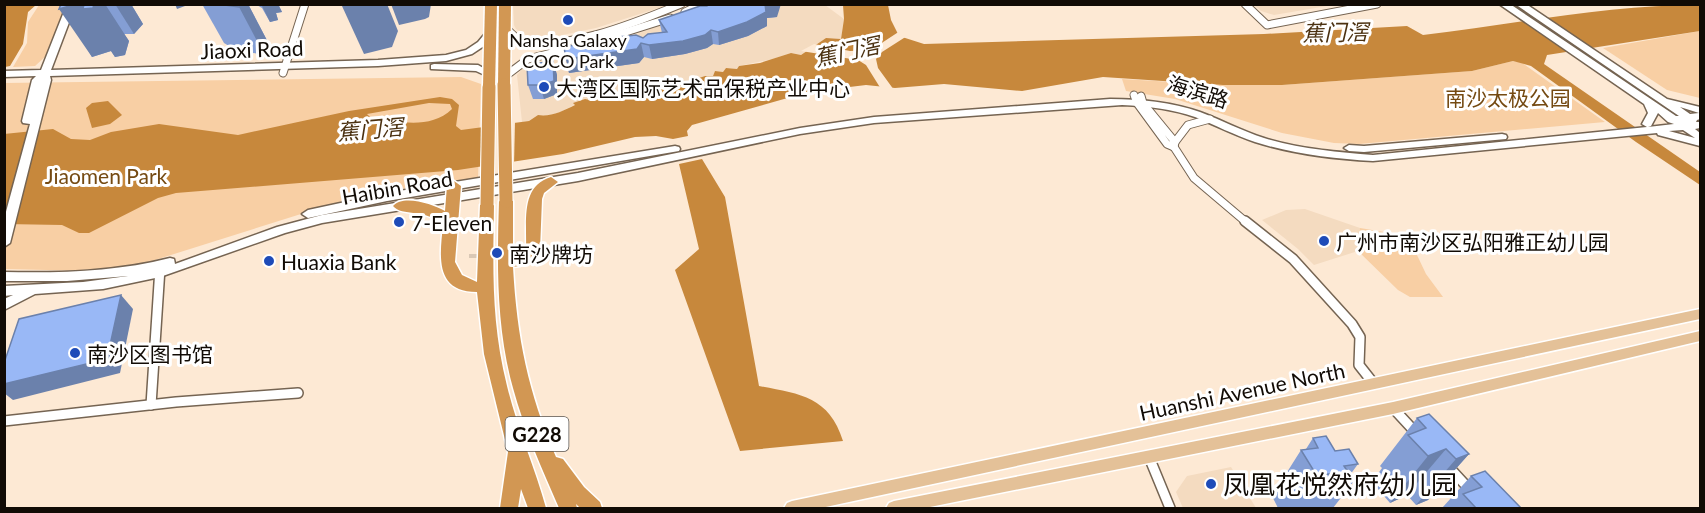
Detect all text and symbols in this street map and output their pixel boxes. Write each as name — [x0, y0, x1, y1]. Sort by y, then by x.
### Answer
marker: Nansha Galaxy COCO Park — [561, 13, 575, 27]
water label: 蕉门滘 — [1302, 18, 1371, 46]
place label: Nansha Galaxy COCO Park — [509, 29, 627, 72]
water label: 蕉门滘 — [812, 30, 885, 71]
street label: Jiaoxi Road — [200, 35, 304, 63]
street label: 海滨路 — [1164, 70, 1232, 112]
place label: 大湾区国际艺术品保税产业中心 — [556, 75, 850, 100]
marker: 大湾区国际艺术品保税产业中心 — [537, 80, 551, 94]
park label: 南沙太极公园 — [1445, 85, 1571, 110]
water label: 蕉门滘 — [336, 112, 407, 145]
park label: Jiaomen Park — [45, 163, 168, 188]
street label: Haibin Road — [340, 165, 454, 209]
place label: 7-Eleven — [411, 210, 492, 235]
marker: 7-Eleven — [392, 215, 406, 229]
place label: 广州市南沙区弘阳雅正幼儿园 — [1336, 229, 1609, 254]
marker: 广州市南沙区弘阳雅正幼儿园 — [1317, 234, 1331, 248]
place label: 南沙牌坊 — [509, 241, 593, 266]
marker: 南沙牌坊 — [490, 246, 504, 260]
place label: Huaxia Bank — [281, 249, 397, 274]
marker: Huaxia Bank — [262, 254, 276, 268]
place label: 南沙区图书馆 — [87, 341, 213, 366]
marker: 南沙区图书馆 — [68, 346, 82, 360]
street label: Huanshi Avenue North — [1137, 357, 1347, 425]
road number: G228 — [506, 417, 568, 451]
place label: 凤凰花悦然府幼儿园 — [1223, 468, 1457, 500]
marker: 凤凰花悦然府幼儿园 — [1204, 477, 1218, 491]

